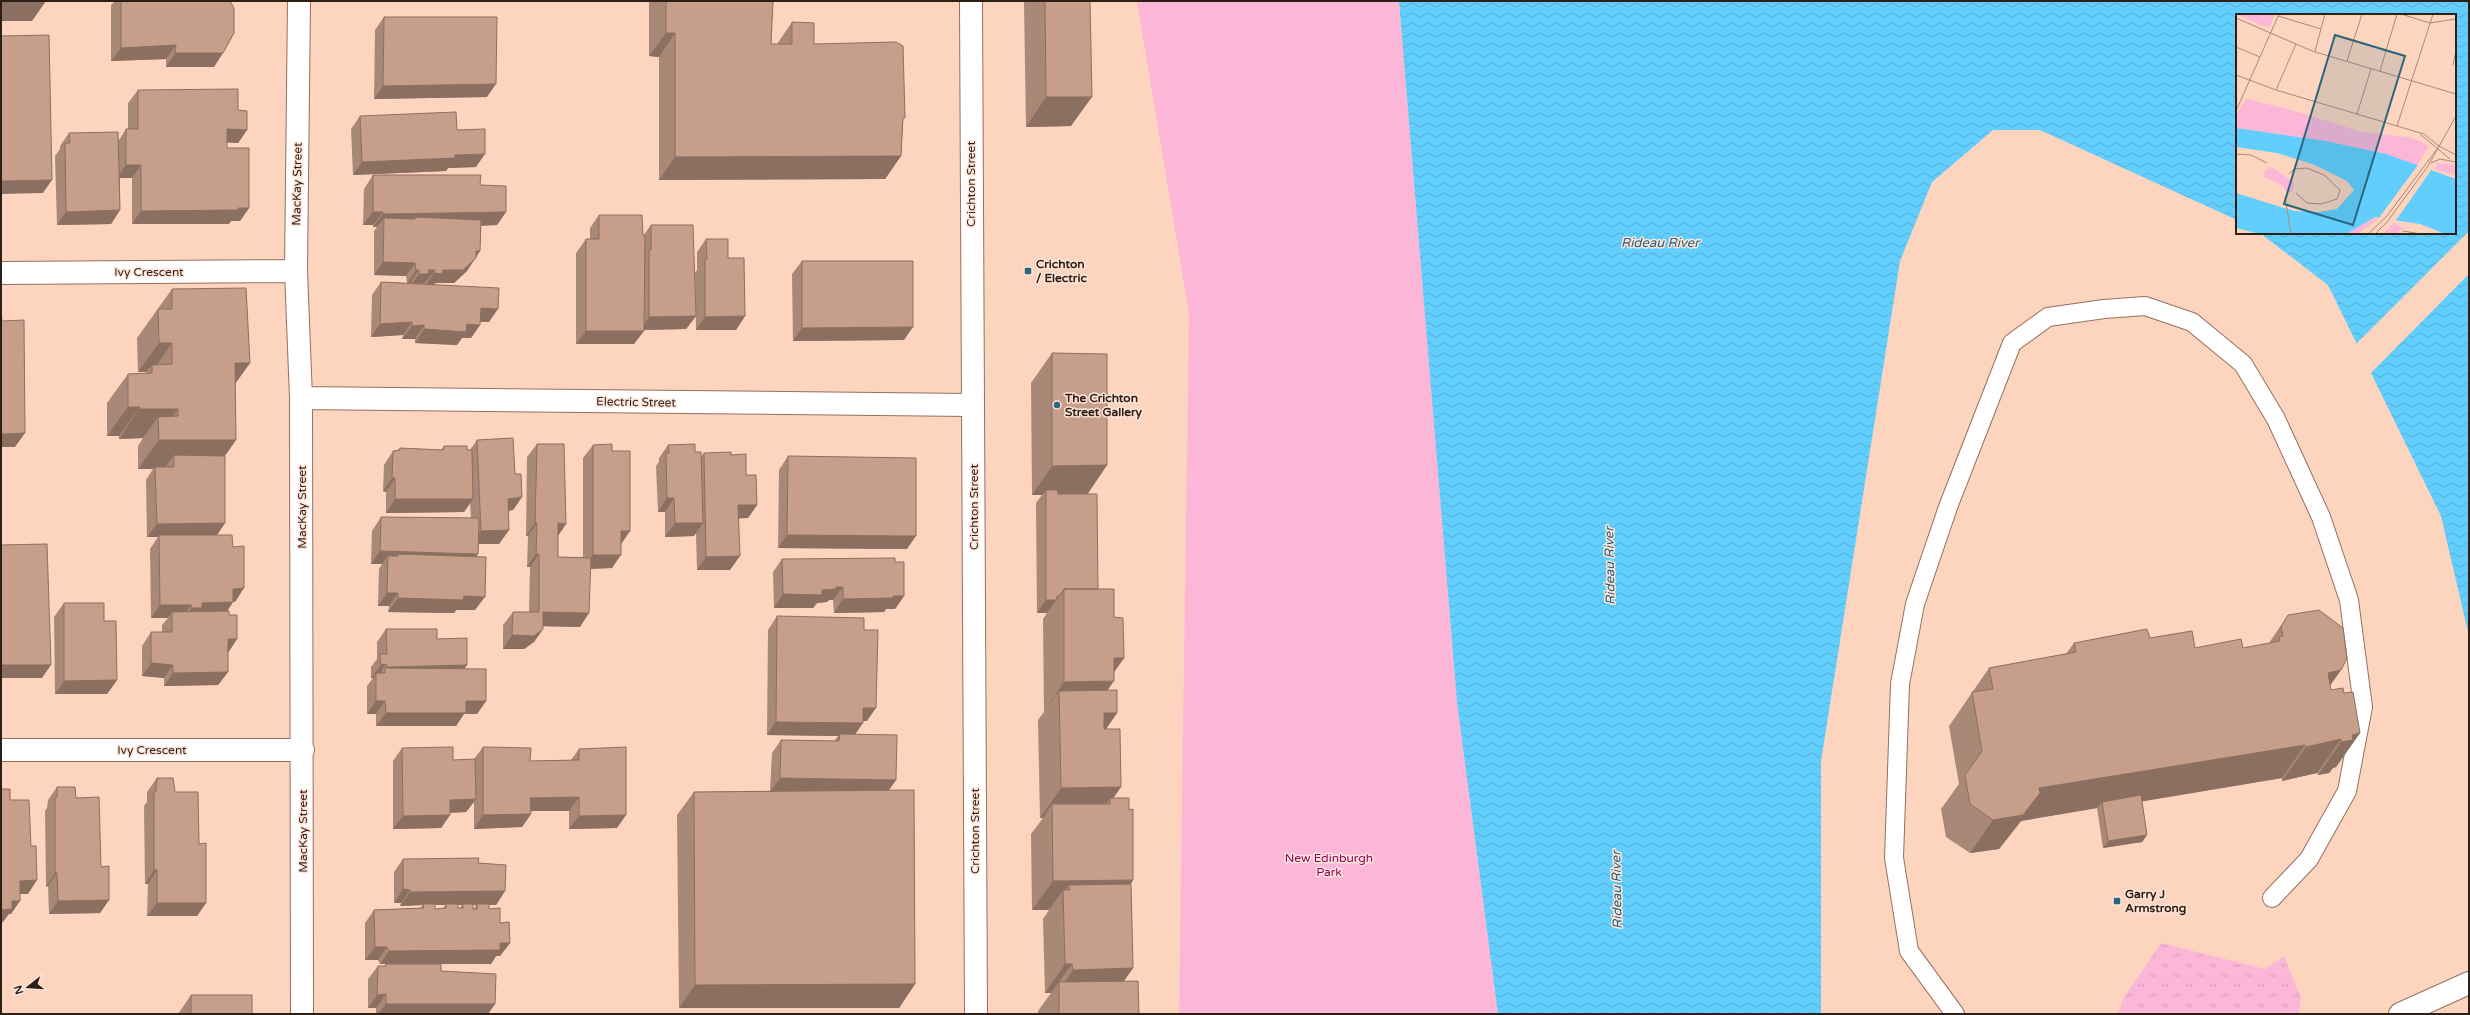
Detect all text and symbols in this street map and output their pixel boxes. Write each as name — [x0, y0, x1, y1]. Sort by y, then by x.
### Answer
inset map — [2236, 14, 2456, 234]
street label: Crichton Street — [964, 141, 978, 227]
street label: MacKay Street — [289, 142, 305, 226]
water label: Rideau River — [1621, 235, 1701, 251]
place label: Crichton / Electric — [1036, 257, 1087, 285]
street label: Ivy Crescent — [114, 265, 184, 279]
marker: Crichton / Electric — [1023, 266, 1033, 276]
place label: The Crichton Street Gallery — [1064, 391, 1143, 420]
street label: Electric Street — [596, 394, 676, 410]
marker: The Crichton Street Gallery — [1052, 400, 1062, 410]
street label: Crichton Street — [967, 464, 981, 550]
street label: MacKay Street — [295, 465, 309, 549]
water label: Rideau River — [1601, 525, 1619, 605]
street label: Ivy Crescent — [117, 743, 187, 757]
street label: Crichton Street — [968, 788, 982, 874]
street label: MacKay Street — [296, 789, 310, 873]
water label: Rideau River — [1608, 849, 1626, 929]
park label: New Edinburgh Park — [1285, 851, 1373, 879]
place label: Garry J Armstrong — [2125, 887, 2186, 916]
marker: Garry J Armstrong — [2112, 896, 2122, 906]
north arrow — [8, 967, 48, 1007]
text: N — [11, 984, 26, 996]

